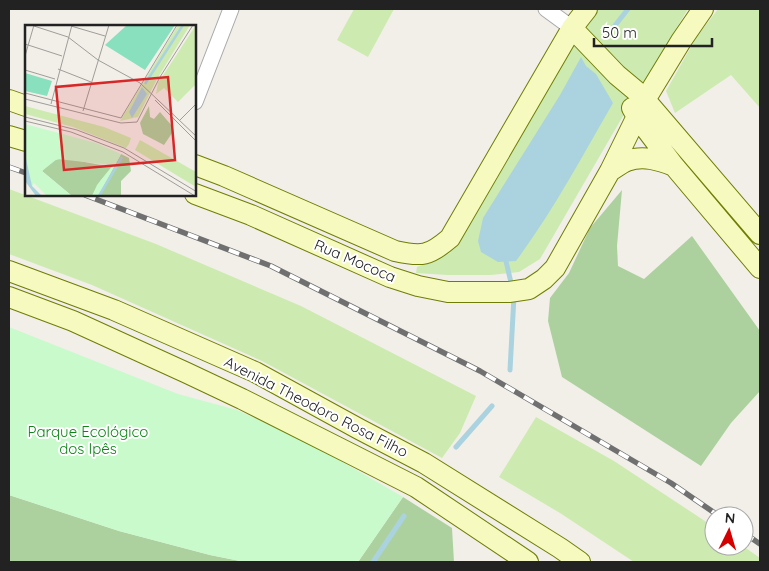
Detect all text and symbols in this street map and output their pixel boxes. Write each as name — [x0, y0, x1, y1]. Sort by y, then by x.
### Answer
scale bar — [594, 15, 712, 47]
text: 50 m — [602, 23, 637, 42]
inset map — [25, 25, 196, 196]
street label: Rua Mococa — [312, 235, 399, 286]
street label: Avenida Theodoro Rosa Filho — [221, 352, 411, 461]
park label: Parque Ecológico dos Ipês — [28, 422, 148, 458]
north arrow — [704, 506, 754, 556]
text: N — [724, 509, 736, 527]

